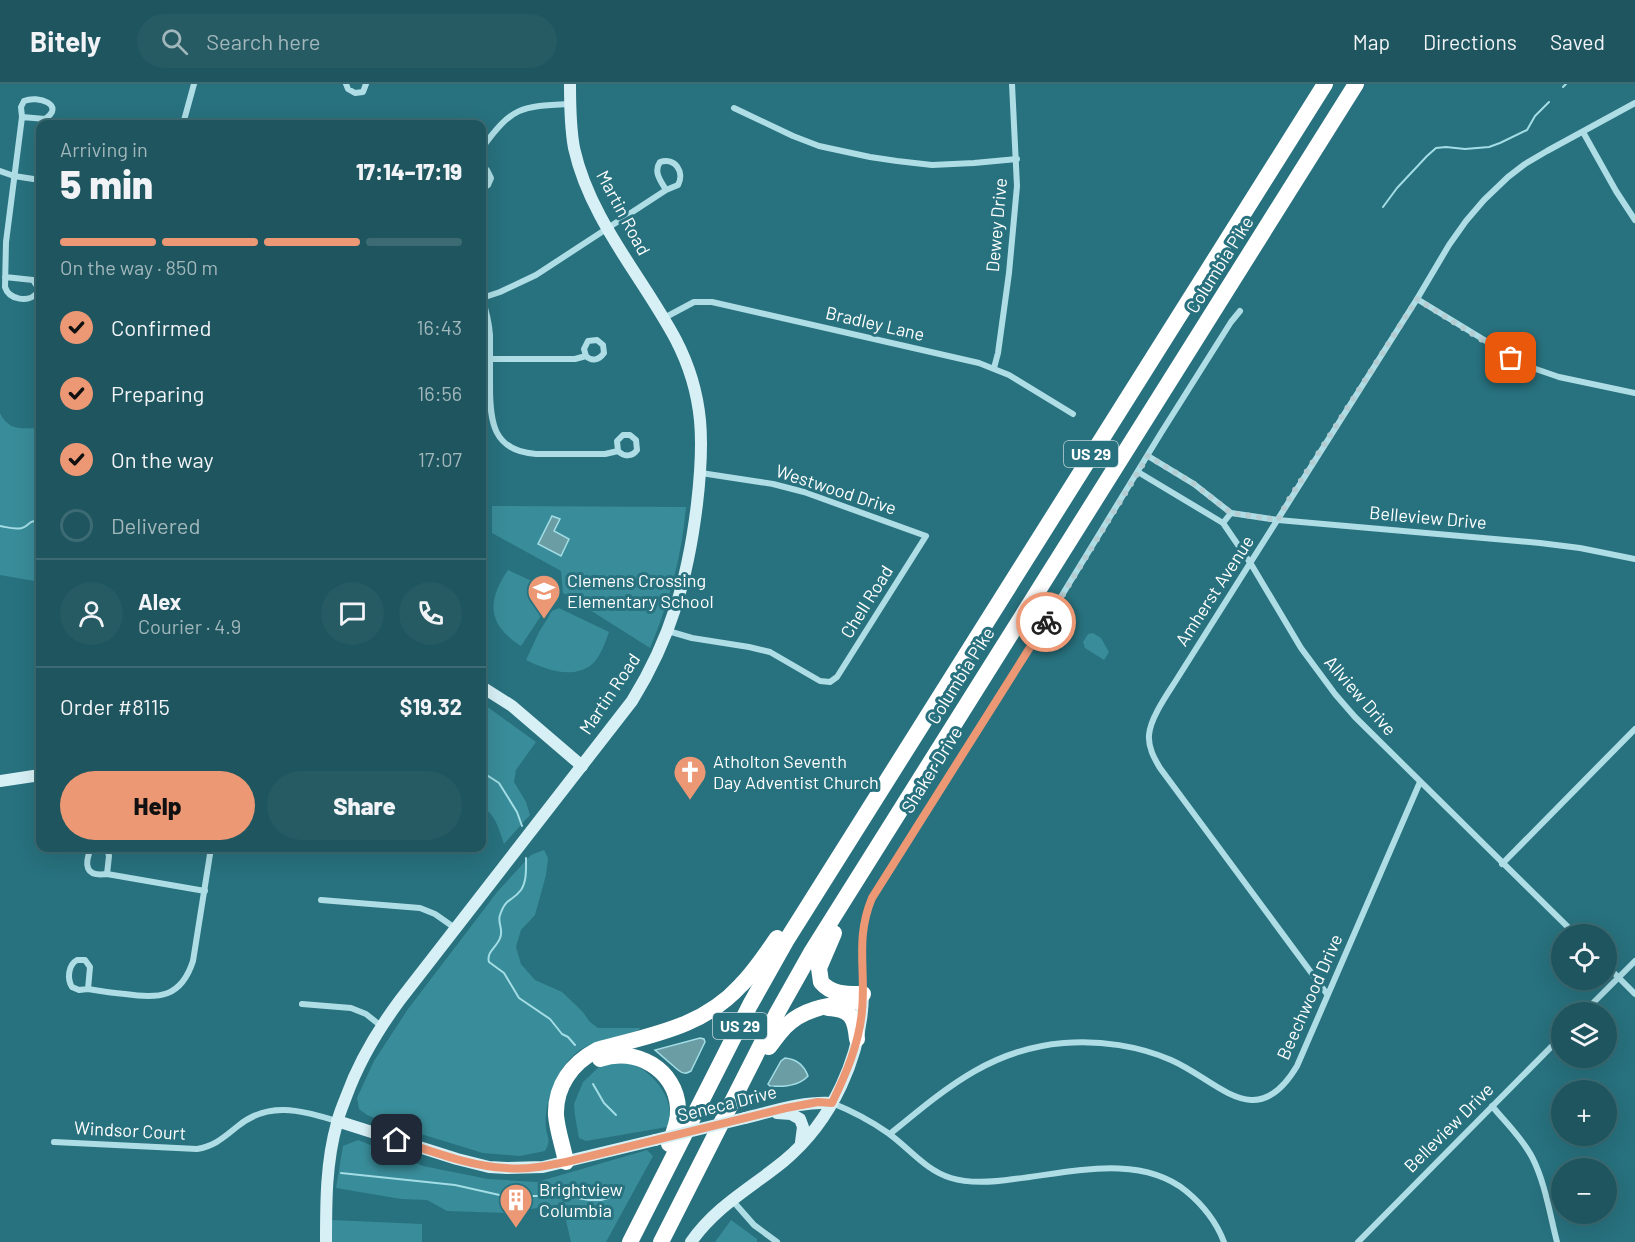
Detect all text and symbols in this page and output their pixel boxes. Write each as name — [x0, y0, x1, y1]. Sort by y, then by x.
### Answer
search box — [137, 14, 557, 68]
text: Bitely — [30, 24, 101, 58]
icon: search — [158, 25, 191, 58]
text: Search here — [206, 28, 321, 54]
text: Map — [1353, 29, 1390, 54]
text: Directions — [1423, 29, 1517, 54]
text: Saved — [1550, 29, 1605, 54]
text: Arriving in — [60, 137, 148, 161]
text: 17:14–17:19 — [356, 158, 462, 184]
text: 5 min — [60, 160, 153, 207]
street label: Martin Road — [592, 166, 655, 259]
street label: Dewey Drive — [981, 177, 1011, 273]
street label: Columbia Pike — [1181, 212, 1258, 317]
text: On the way · 850 m — [60, 255, 218, 279]
street label: Bradley Lane — [824, 301, 927, 345]
icon: check — [60, 311, 93, 344]
text: Confirmed — [111, 314, 211, 340]
text: 16:43 — [417, 315, 462, 339]
pin — [1485, 332, 1536, 383]
icon: bag — [1494, 341, 1527, 374]
icon: check — [60, 377, 93, 410]
text: Preparing — [111, 380, 204, 406]
text: 16:56 — [417, 381, 462, 405]
road number: US 29 — [1064, 441, 1118, 467]
icon: check — [60, 443, 93, 476]
text: On the way — [111, 446, 214, 472]
text: 17:07 — [418, 447, 462, 471]
street label: Westwood Drive — [773, 459, 899, 519]
street label: Belleview Drive — [1369, 501, 1488, 533]
text: Delivered — [111, 512, 200, 538]
street label: Amherst Avenue — [1170, 531, 1258, 650]
street label: Chell Road — [835, 561, 897, 642]
place label: Clemens Crossing Elementary School — [567, 569, 714, 612]
school or university icon: Clemens Crossing Elementary School — [526, 573, 562, 620]
button: person — [60, 582, 123, 645]
button: chat — [321, 582, 384, 645]
button: phone — [399, 582, 462, 645]
text: Alex — [138, 588, 181, 614]
courier — [1016, 592, 1076, 652]
icon: bike — [1030, 606, 1063, 639]
text: Courier · 4.9 — [138, 614, 241, 638]
street label: Columbia Pike — [922, 623, 999, 728]
street label: Martin Road — [574, 649, 644, 738]
street label: Allview Drive — [1320, 651, 1401, 740]
text: Order #8115 — [60, 693, 170, 719]
text: $19.32 — [400, 693, 462, 719]
street label: Shaker Drive — [896, 722, 966, 817]
place label: Atholton Seventh Day Adventist Church — [713, 750, 879, 793]
church icon: Atholton Seventh Day Adventist Church — [672, 754, 708, 801]
button: Help — [60, 771, 255, 840]
button: Share — [267, 771, 462, 840]
map controls — [1551, 924, 1617, 1224]
button: locate — [1551, 924, 1617, 990]
street label: Beechwood Drive — [1272, 930, 1347, 1063]
button: layers — [1551, 1002, 1617, 1068]
road number: US 29 — [713, 1013, 767, 1039]
street label: Belleview Drive — [1399, 1078, 1498, 1177]
street label: Seneca Drive — [675, 1080, 779, 1126]
button: + — [1551, 1080, 1617, 1146]
pin — [371, 1114, 422, 1165]
street label: Windsor Court — [73, 1116, 187, 1144]
icon: home — [380, 1123, 413, 1156]
button: − — [1551, 1158, 1617, 1224]
place label: Brightview Columbia — [539, 1178, 623, 1221]
building icon: Brightview Columbia — [498, 1182, 534, 1229]

